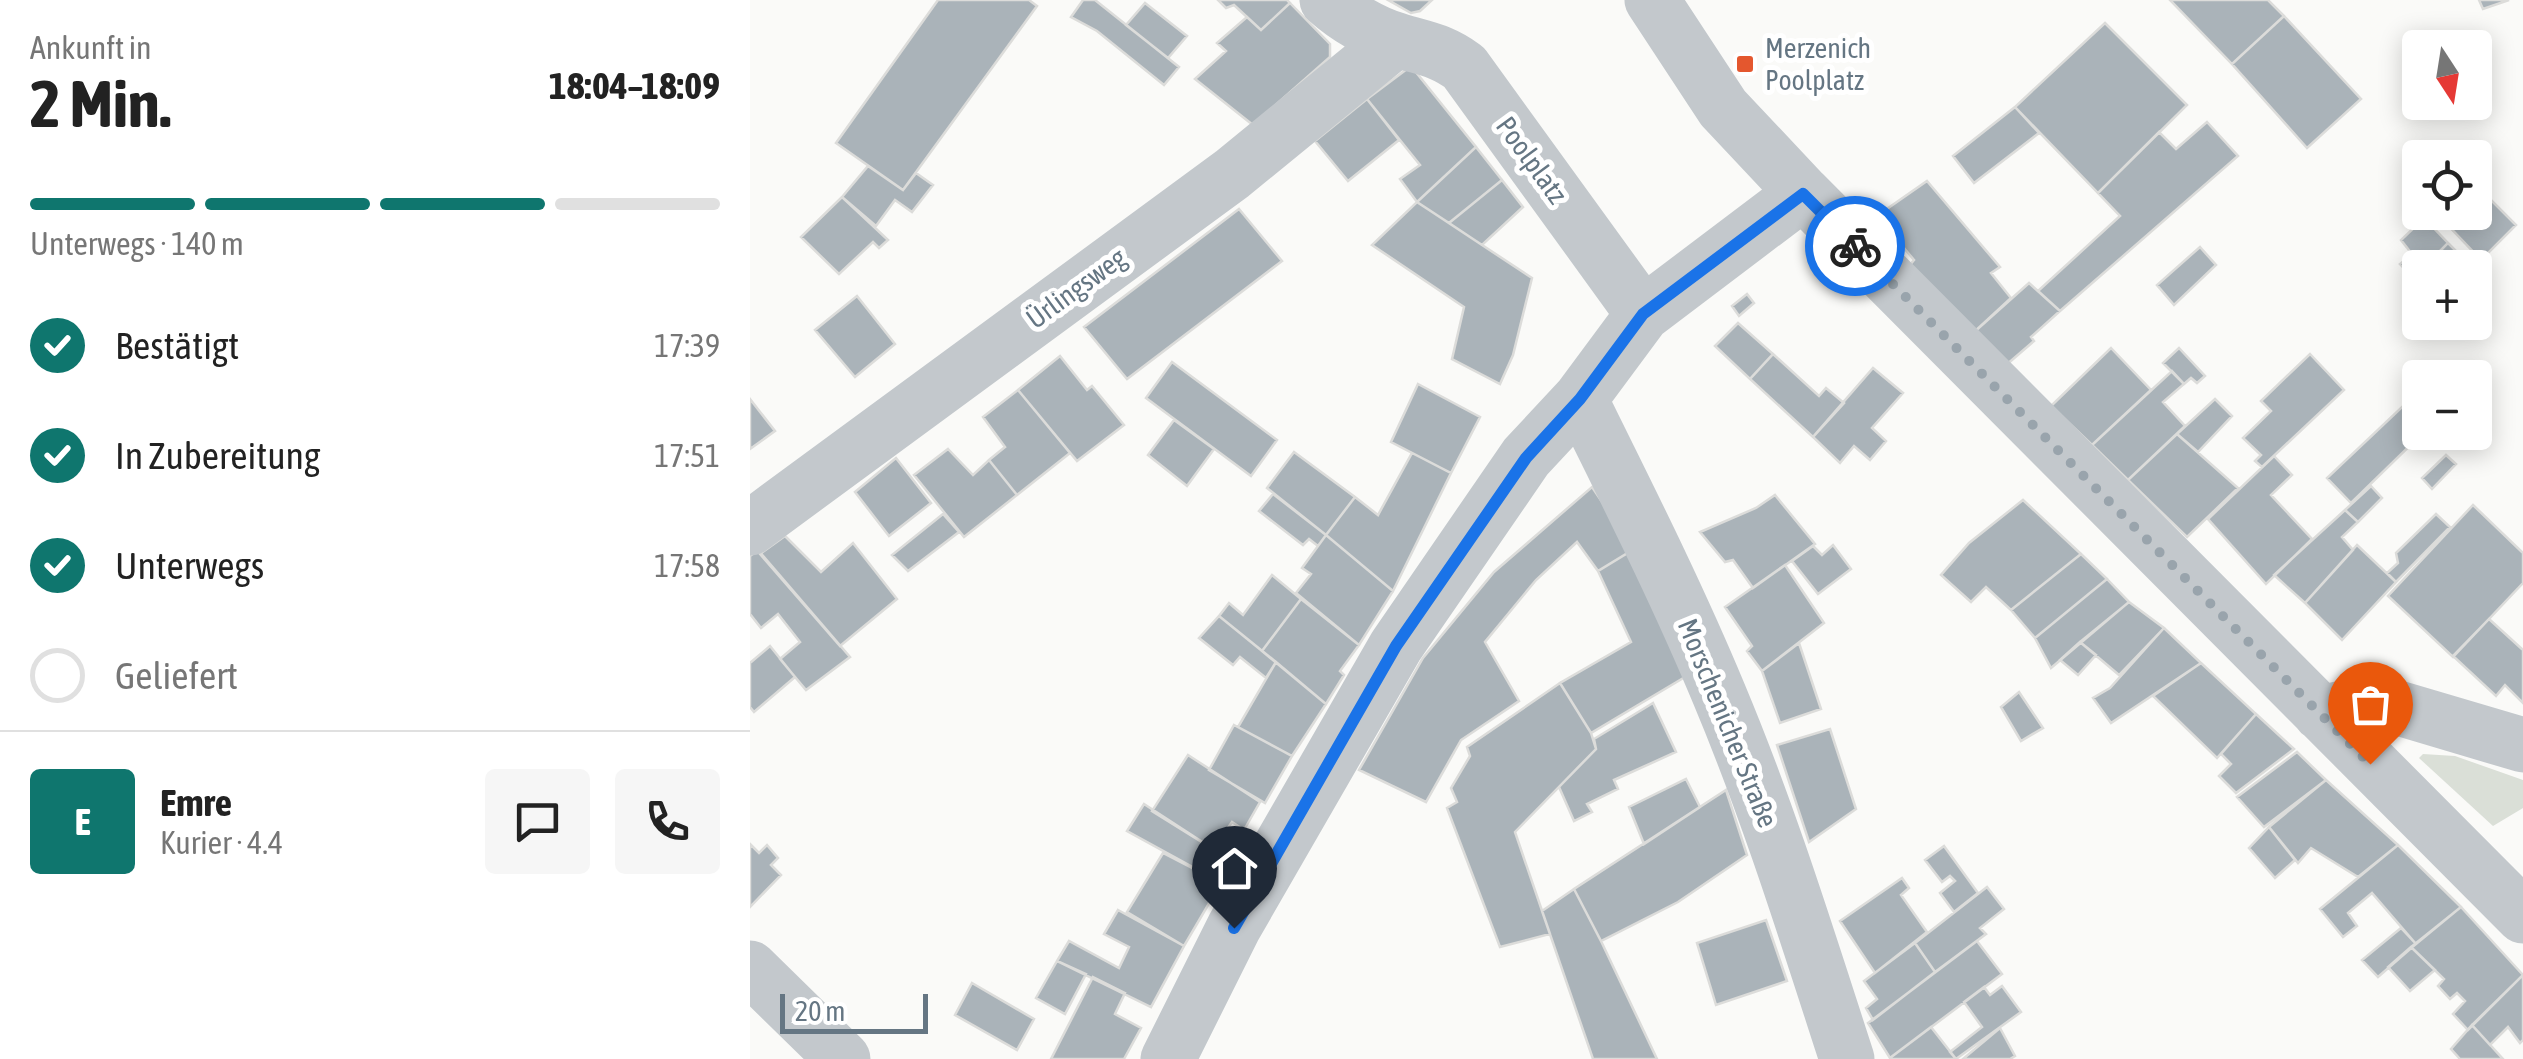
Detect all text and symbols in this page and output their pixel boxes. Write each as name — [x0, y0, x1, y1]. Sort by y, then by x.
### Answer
text: Ankunft in — [30, 29, 152, 66]
north arrow — [2402, 30, 2492, 120]
map controls — [2402, 30, 2492, 450]
place label: Merzenich Poolplatz — [1765, 32, 1871, 96]
marker: Merzenich Poolplatz — [1734, 53, 1756, 75]
text: 18:04–18:09 — [549, 64, 720, 107]
text: 2 Min. — [30, 66, 171, 141]
street label: Poolplatz — [1490, 111, 1574, 209]
button: locate — [2402, 140, 2492, 230]
courier — [1805, 196, 1905, 296]
icon: bike — [1828, 219, 1883, 274]
text: Unterwegs · 140 m — [30, 225, 244, 262]
street label: Ürlingsweg — [1020, 241, 1132, 335]
button: + — [2402, 250, 2492, 340]
icon: check — [30, 318, 85, 373]
text: Bestätigt — [115, 324, 239, 367]
text: 17:39 — [654, 327, 720, 364]
button: − — [2402, 360, 2492, 450]
icon: check — [30, 428, 85, 483]
text: In Zubereitung — [115, 434, 320, 477]
text: 17:51 — [654, 437, 720, 474]
icon: check — [30, 538, 85, 593]
text: Unterwegs — [115, 544, 264, 587]
text: 17:58 — [654, 547, 720, 584]
street label: Morschenicher Straße — [1672, 614, 1784, 832]
text: Geliefert — [115, 654, 238, 697]
pin — [2328, 662, 2413, 765]
icon: bag — [2343, 677, 2398, 732]
button: chat — [485, 769, 590, 874]
button: phone — [615, 769, 720, 874]
text: Emre — [160, 781, 232, 824]
text: E — [74, 800, 91, 843]
text: Kurier · 4.4 — [160, 824, 283, 861]
pin — [1192, 826, 1277, 929]
icon: home — [1207, 841, 1262, 896]
scale bar — [780, 989, 928, 1034]
text: 20 m — [795, 995, 845, 1027]

